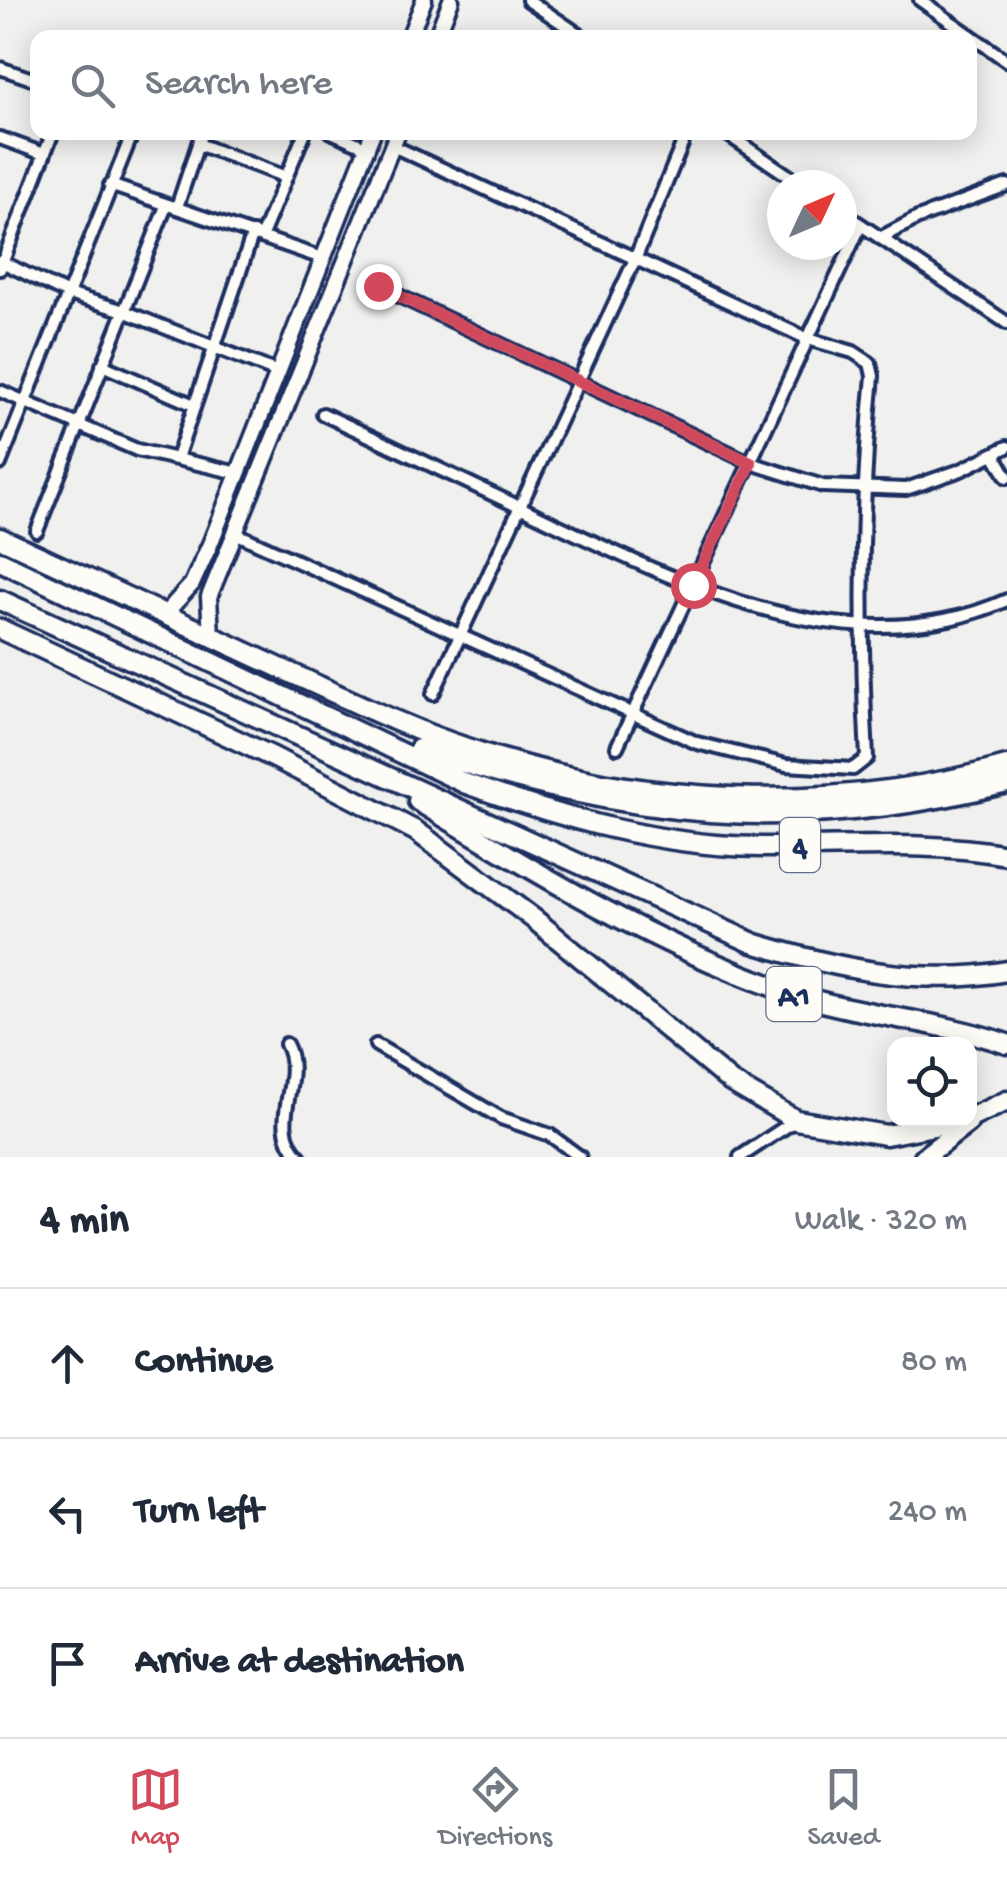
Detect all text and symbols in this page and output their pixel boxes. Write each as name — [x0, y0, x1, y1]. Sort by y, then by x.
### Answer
search box — [30, 30, 977, 140]
icon: search — [65, 58, 120, 113]
text: Search here — [145, 63, 332, 107]
north arrow — [767, 170, 857, 260]
route end — [356, 264, 402, 310]
route start — [671, 563, 717, 609]
road number: 4 — [780, 818, 820, 872]
road number: A1 — [766, 967, 822, 1021]
map controls — [887, 1037, 977, 1127]
button: locate — [887, 1037, 977, 1127]
text: 4 min — [40, 1198, 129, 1247]
text: Walk · 320 m — [795, 1203, 967, 1241]
icon: ahead — [40, 1336, 95, 1391]
text: Continue — [135, 1341, 273, 1385]
text: 80 m — [901, 1344, 967, 1382]
icon: left — [40, 1486, 95, 1541]
text: Turn left — [135, 1491, 263, 1535]
text: 240 m — [888, 1494, 967, 1532]
icon: arrive — [40, 1636, 95, 1691]
text: Arrive at destination — [135, 1641, 464, 1685]
tab: Map — [128, 1762, 183, 1855]
tab: Directions — [438, 1762, 552, 1855]
tab: Saved — [807, 1762, 879, 1855]

